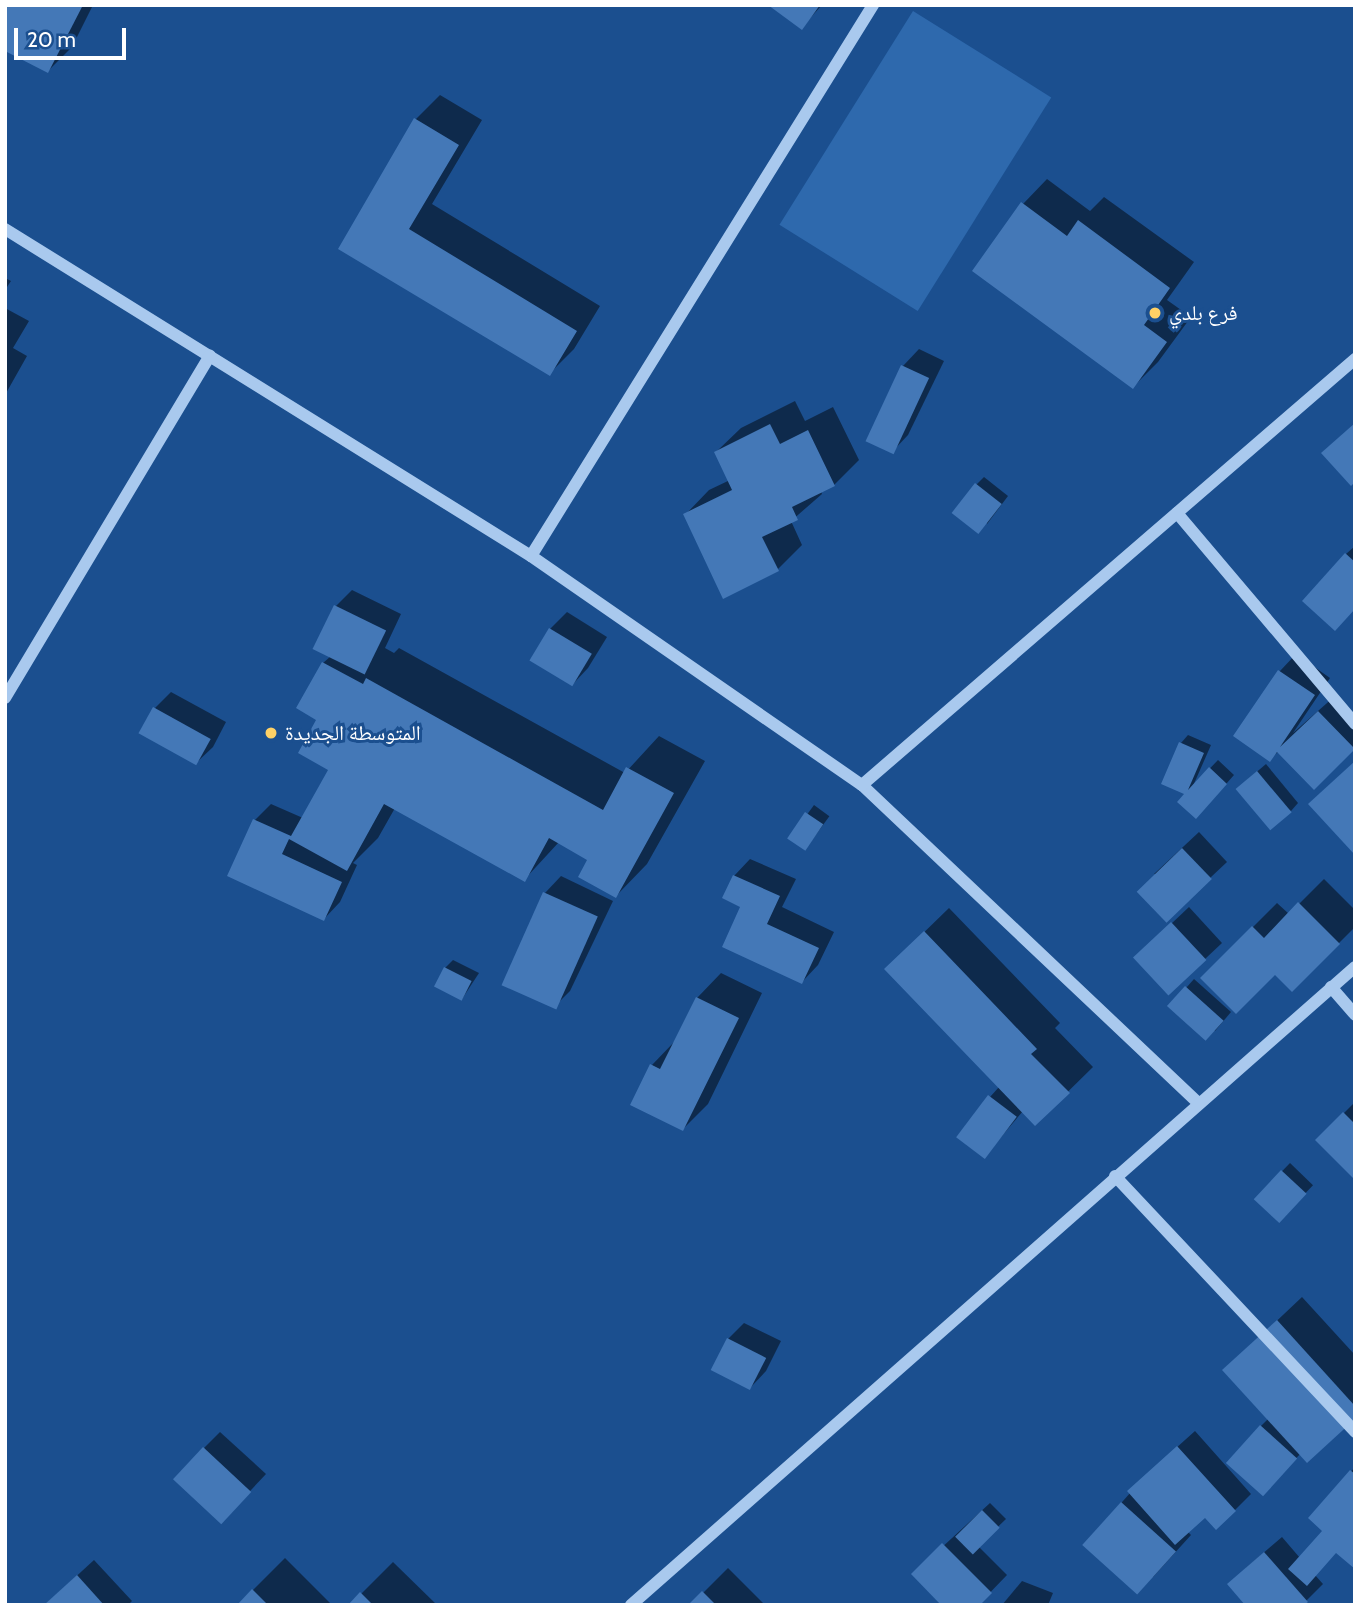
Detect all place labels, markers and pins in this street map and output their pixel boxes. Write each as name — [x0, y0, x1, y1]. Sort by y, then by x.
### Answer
place label: فرع بلدي — [1169, 300, 1238, 326]
marker: فرع بلدي — [1147, 305, 1163, 321]
place label: المتوسطة الجديدة — [285, 720, 421, 746]
marker: المتوسطة الجديدة — [263, 725, 279, 741]

